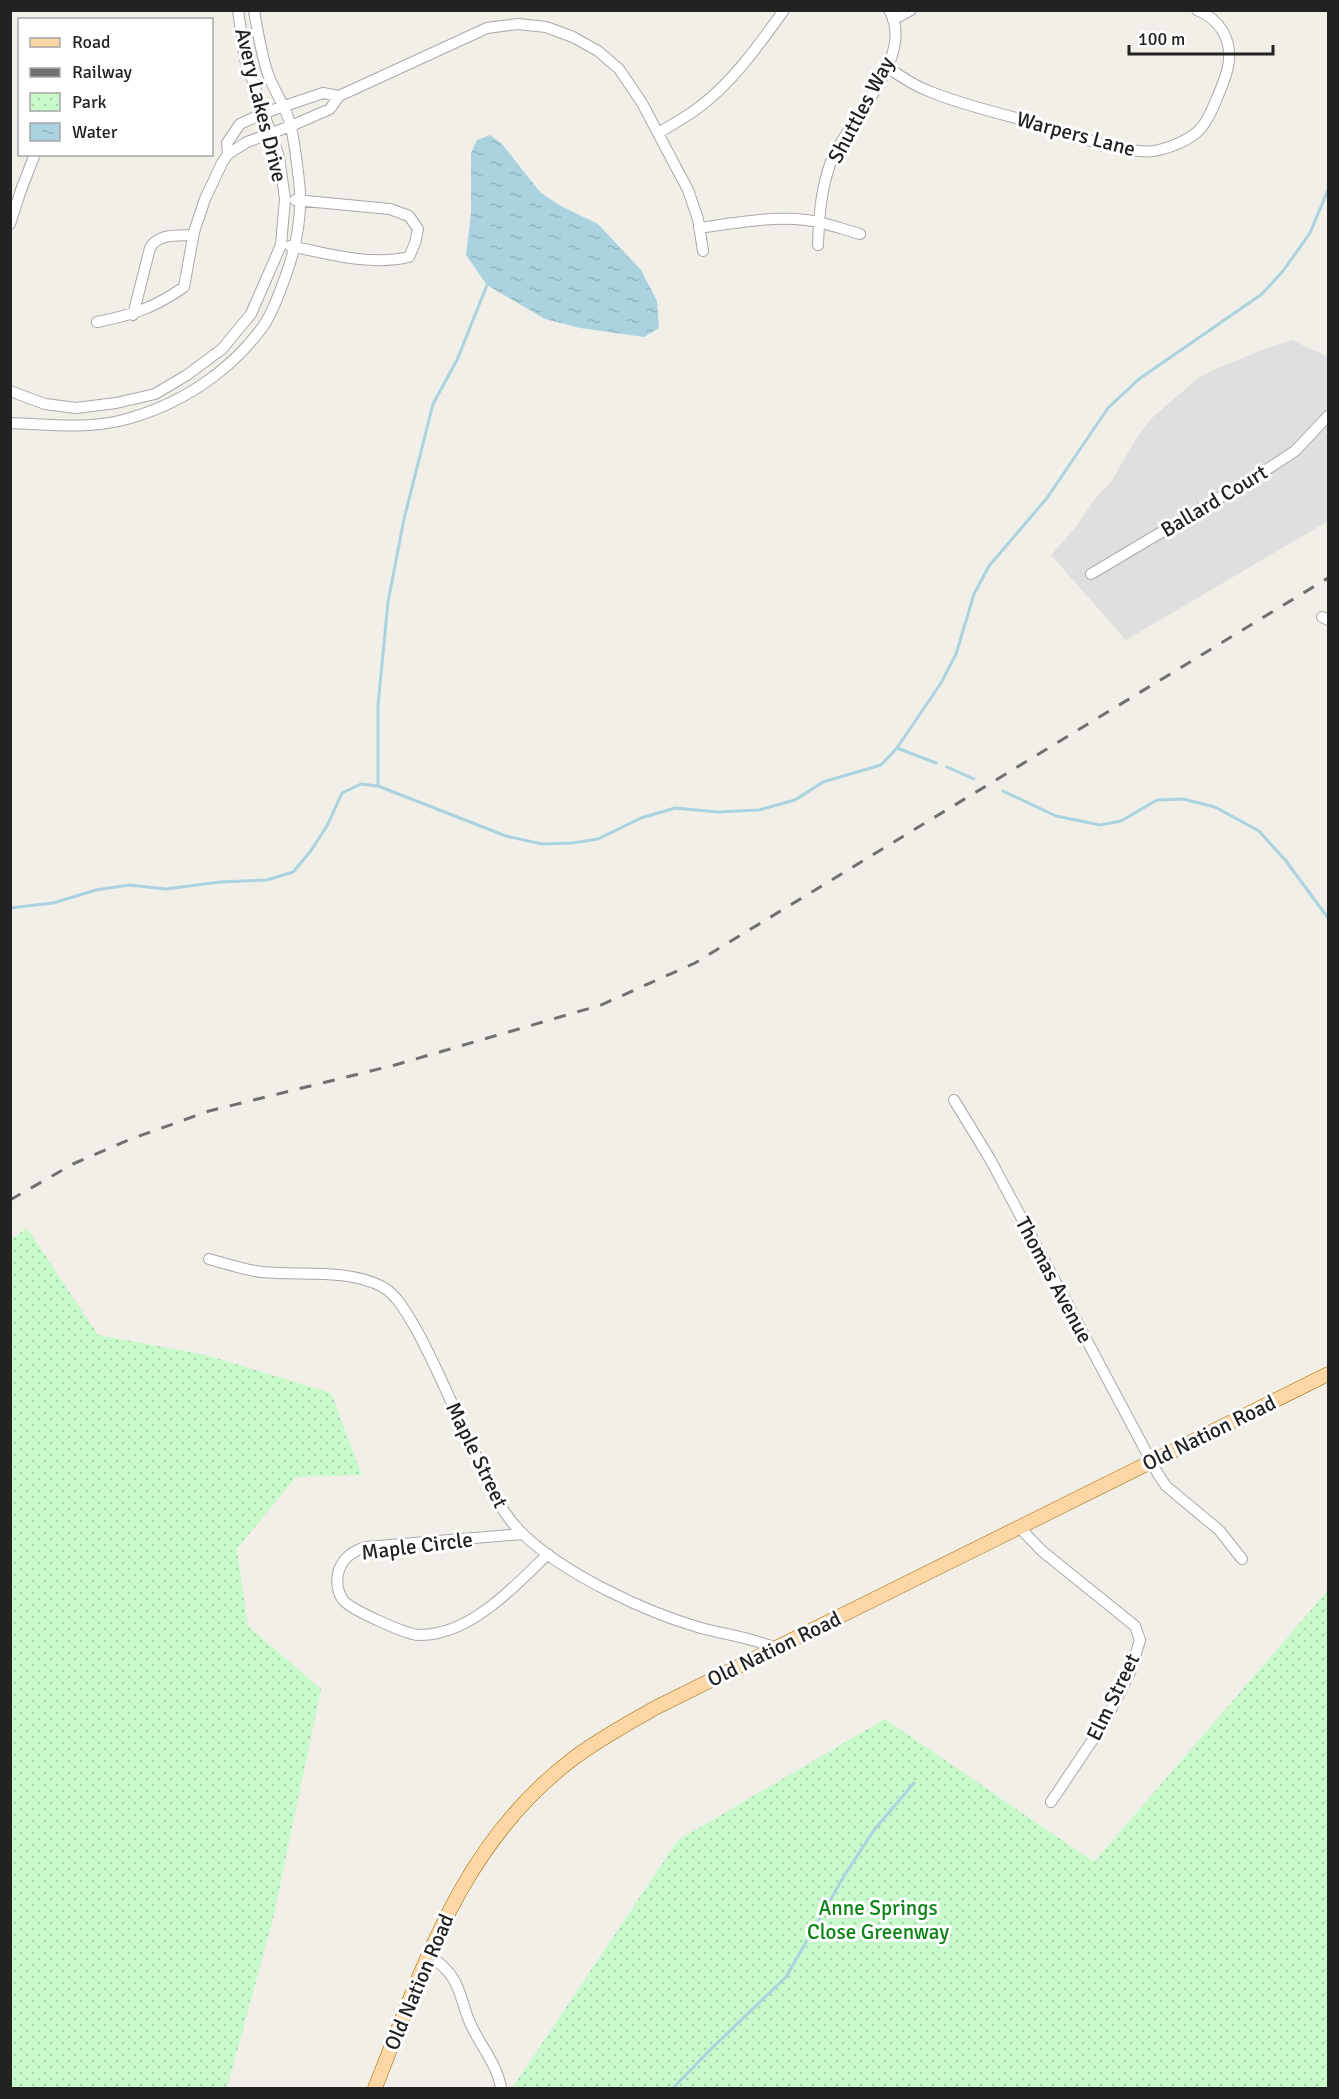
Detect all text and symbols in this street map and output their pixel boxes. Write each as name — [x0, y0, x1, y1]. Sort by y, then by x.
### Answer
legend — [18, 18, 213, 156]
scale bar — [1129, 18, 1273, 56]
street label: Avery Lakes Drive — [229, 25, 293, 185]
text: 100 m — [1138, 28, 1185, 50]
text: Road — [72, 31, 111, 53]
street label: Shuttles Way — [822, 52, 900, 168]
text: Railway — [72, 61, 133, 83]
text: Park — [72, 91, 107, 113]
street label: Warpers Lane — [1014, 106, 1138, 162]
text: Water — [72, 121, 118, 143]
street label: Ballard Court — [1156, 459, 1272, 543]
street label: Thomas Avenue — [1010, 1212, 1098, 1348]
street label: Old Nation Road — [1138, 1389, 1280, 1477]
street label: Maple Street — [440, 1398, 514, 1512]
street label: Maple Circle — [360, 1526, 474, 1566]
street label: Old Nation Road — [703, 1605, 845, 1693]
street label: Elm Street — [1081, 1649, 1145, 1745]
park label: Anne Springs Close Greenway — [807, 1895, 949, 1945]
street label: Old Nation Road — [379, 1910, 459, 2054]

